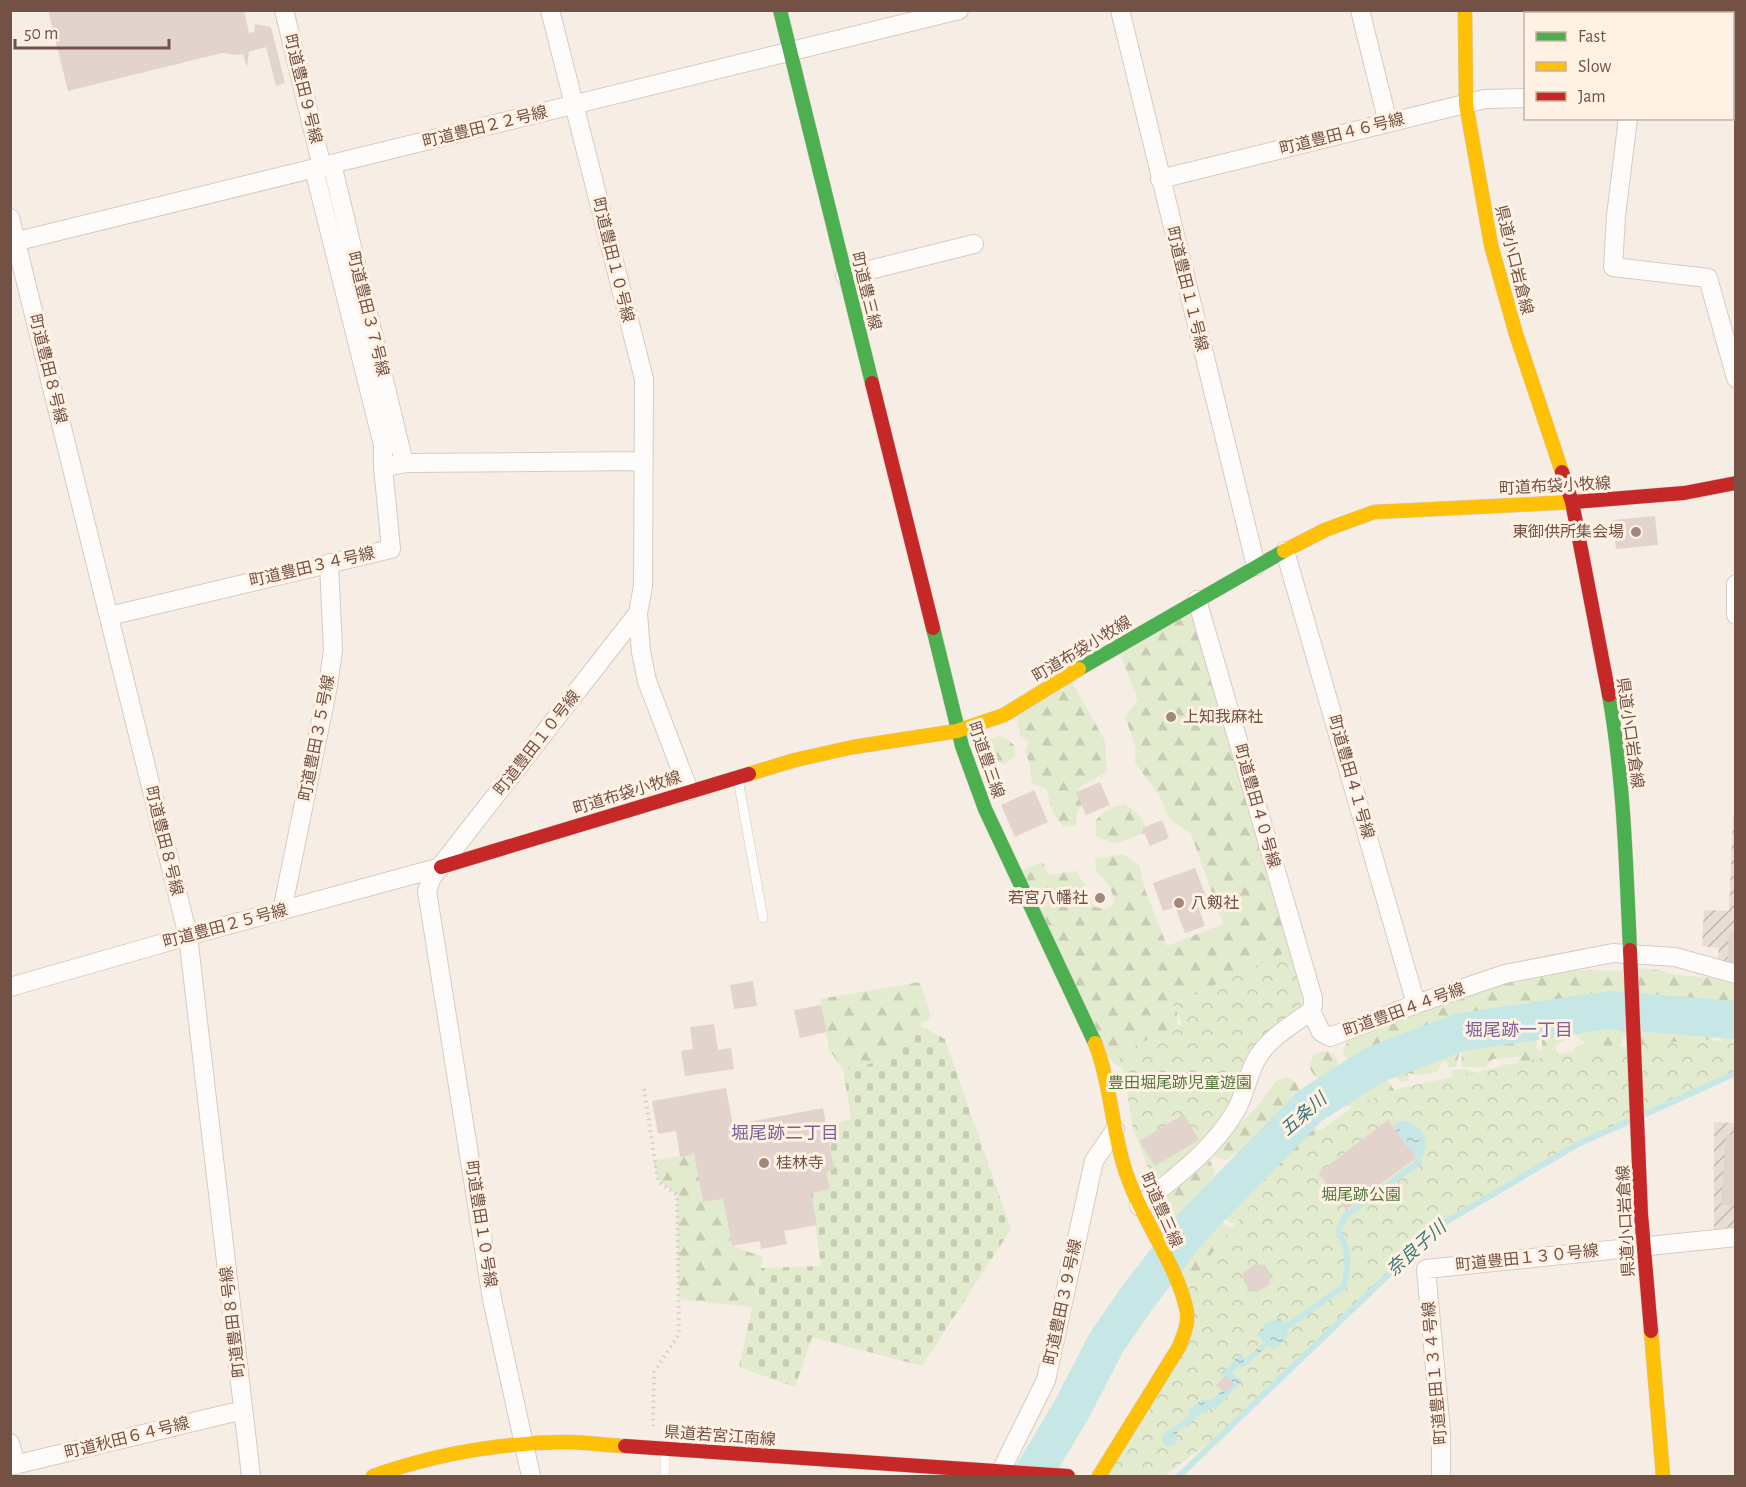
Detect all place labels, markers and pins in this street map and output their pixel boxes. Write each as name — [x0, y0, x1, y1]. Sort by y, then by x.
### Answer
place label: 東御供所集会場 — [1512, 523, 1624, 540]
marker: 東御供所集会場 — [1629, 525, 1643, 539]
place label: 上知我麻社 — [1183, 708, 1263, 725]
marker: 上知我麻社 — [1164, 710, 1178, 724]
place label: 若宮八幡社 — [1008, 889, 1088, 906]
marker: 若宮八幡社 — [1093, 891, 1107, 905]
place label: 八剱社 — [1191, 895, 1239, 911]
marker: 八剱社 — [1172, 896, 1186, 910]
place label: 桂林寺 — [776, 1155, 824, 1171]
marker: 桂林寺 — [757, 1156, 771, 1170]

